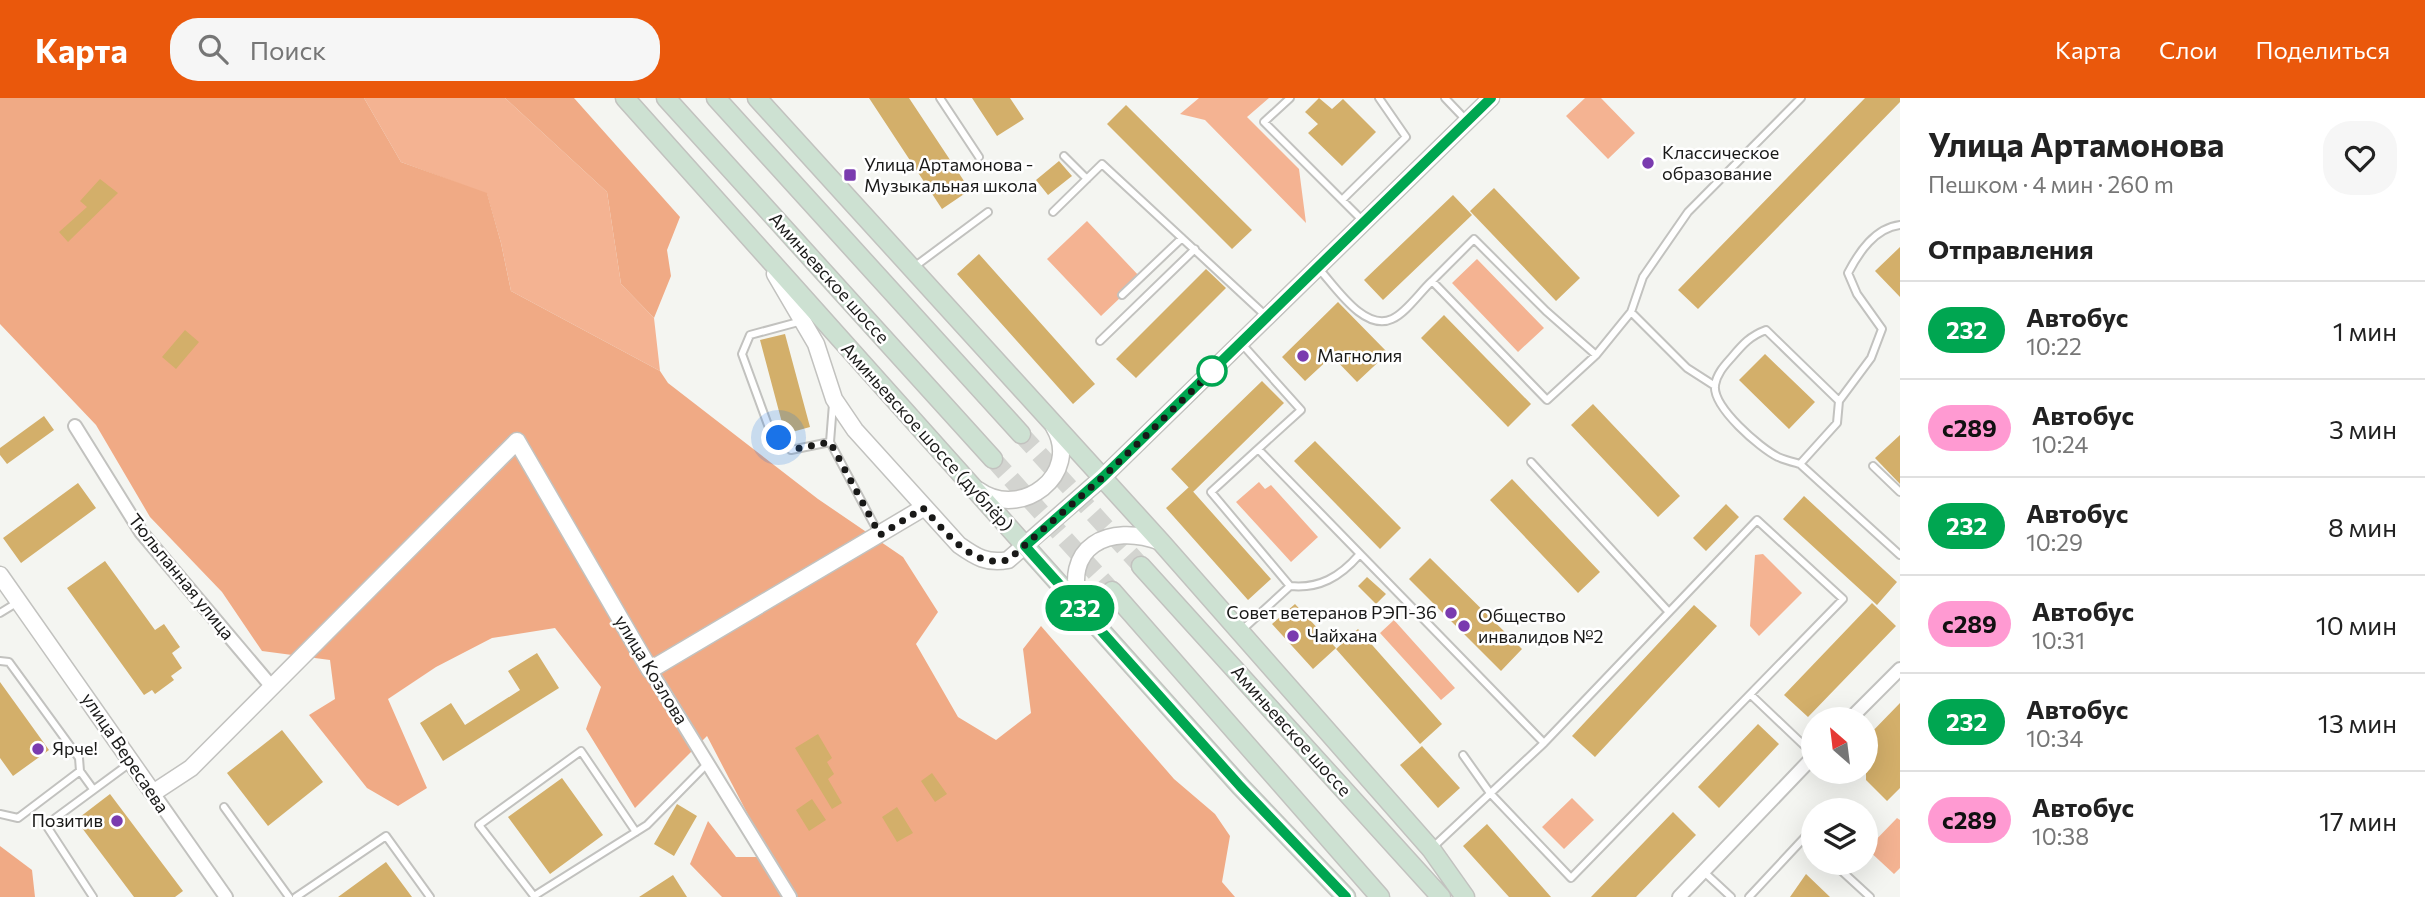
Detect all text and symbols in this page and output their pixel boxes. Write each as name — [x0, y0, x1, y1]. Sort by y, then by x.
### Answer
search box — [170, 18, 660, 81]
text: Карта — [35, 29, 128, 70]
icon: search — [194, 30, 232, 68]
text: Поиск — [250, 34, 326, 65]
text: Карта — [2055, 35, 2121, 64]
text: Слои — [2159, 35, 2217, 64]
text: Поделиться — [2255, 35, 2390, 64]
button: heart — [2323, 121, 2397, 195]
text: Улица Артамонова — [1928, 123, 2224, 164]
place label: Классическое образование — [1662, 141, 1779, 184]
place label: Улица Артамонова - Музыкальная школа — [864, 153, 1037, 196]
marker: Классическое образование — [1640, 155, 1656, 171]
marker: Улица Артамонова - Музыкальная школа — [842, 167, 858, 183]
text: Пешком · 4 мин · 260 m — [1928, 170, 2174, 198]
street label: Аминьевское шоссе — [765, 207, 894, 347]
text: Отправления — [1928, 233, 2094, 264]
text: Автобус — [2026, 301, 2128, 332]
text: 232 — [1946, 315, 1987, 344]
text: 1 мин — [2333, 315, 2397, 346]
text: 10:22 — [2026, 332, 2082, 360]
street label: Аминьевское шоссе (дублёр) — [837, 337, 1018, 535]
place label: Магнолия — [1317, 344, 1402, 366]
marker: Магнолия — [1295, 348, 1311, 364]
unlabelled marker — [1197, 356, 1227, 386]
text: Автобус — [2032, 399, 2134, 430]
text: с289 — [1942, 413, 1997, 442]
text: 3 мин — [2329, 413, 2397, 444]
your location — [761, 420, 796, 455]
text: 10:24 — [2032, 430, 2088, 458]
text: Автобус — [2026, 497, 2128, 528]
street label: Тюльпанная улица — [124, 509, 239, 644]
text: 232 — [1946, 511, 1987, 540]
text: 8 мин — [2328, 511, 2397, 542]
text: 10:29 — [2026, 528, 2083, 556]
line badge: 232 — [1040, 585, 1120, 631]
text: 232 — [1059, 593, 1101, 622]
text: Автобус — [2032, 595, 2134, 626]
place label: Совет ветеранов РЭП-36 — [1226, 601, 1437, 623]
place label: Общество инвалидов №2 — [1478, 604, 1604, 647]
marker: Совет ветеранов РЭП-36 — [1443, 605, 1459, 621]
text: с289 — [1942, 609, 1997, 638]
text: 10 мин — [2316, 609, 2397, 640]
street label: улица Козлова — [611, 611, 693, 728]
marker: Общество инвалидов №2 — [1456, 618, 1472, 634]
place label: Чайхана — [1307, 624, 1377, 646]
text: 10:31 — [2032, 626, 2085, 654]
marker: Чайхана — [1285, 628, 1301, 644]
street label: Аминьевское шоссе — [1227, 660, 1356, 800]
street label: улица Вересаева — [77, 688, 174, 817]
text: Автобус — [2026, 693, 2128, 724]
north arrow — [1801, 707, 1878, 784]
map controls — [1801, 707, 1878, 875]
text: 232 — [1946, 707, 1987, 736]
text: 13 мин — [2318, 707, 2397, 738]
text: 10:34 — [2026, 724, 2083, 752]
place label: Ярче! — [52, 737, 98, 759]
marker: Ярче! — [30, 741, 46, 757]
text: Автобус — [2032, 791, 2134, 822]
button: layers — [1801, 798, 1878, 875]
text: с289 — [1942, 805, 1997, 834]
text: 17 мин — [2319, 805, 2397, 836]
place label: Позитив — [31, 809, 103, 831]
marker: Позитив — [109, 813, 125, 829]
text: 10:38 — [2032, 822, 2089, 850]

